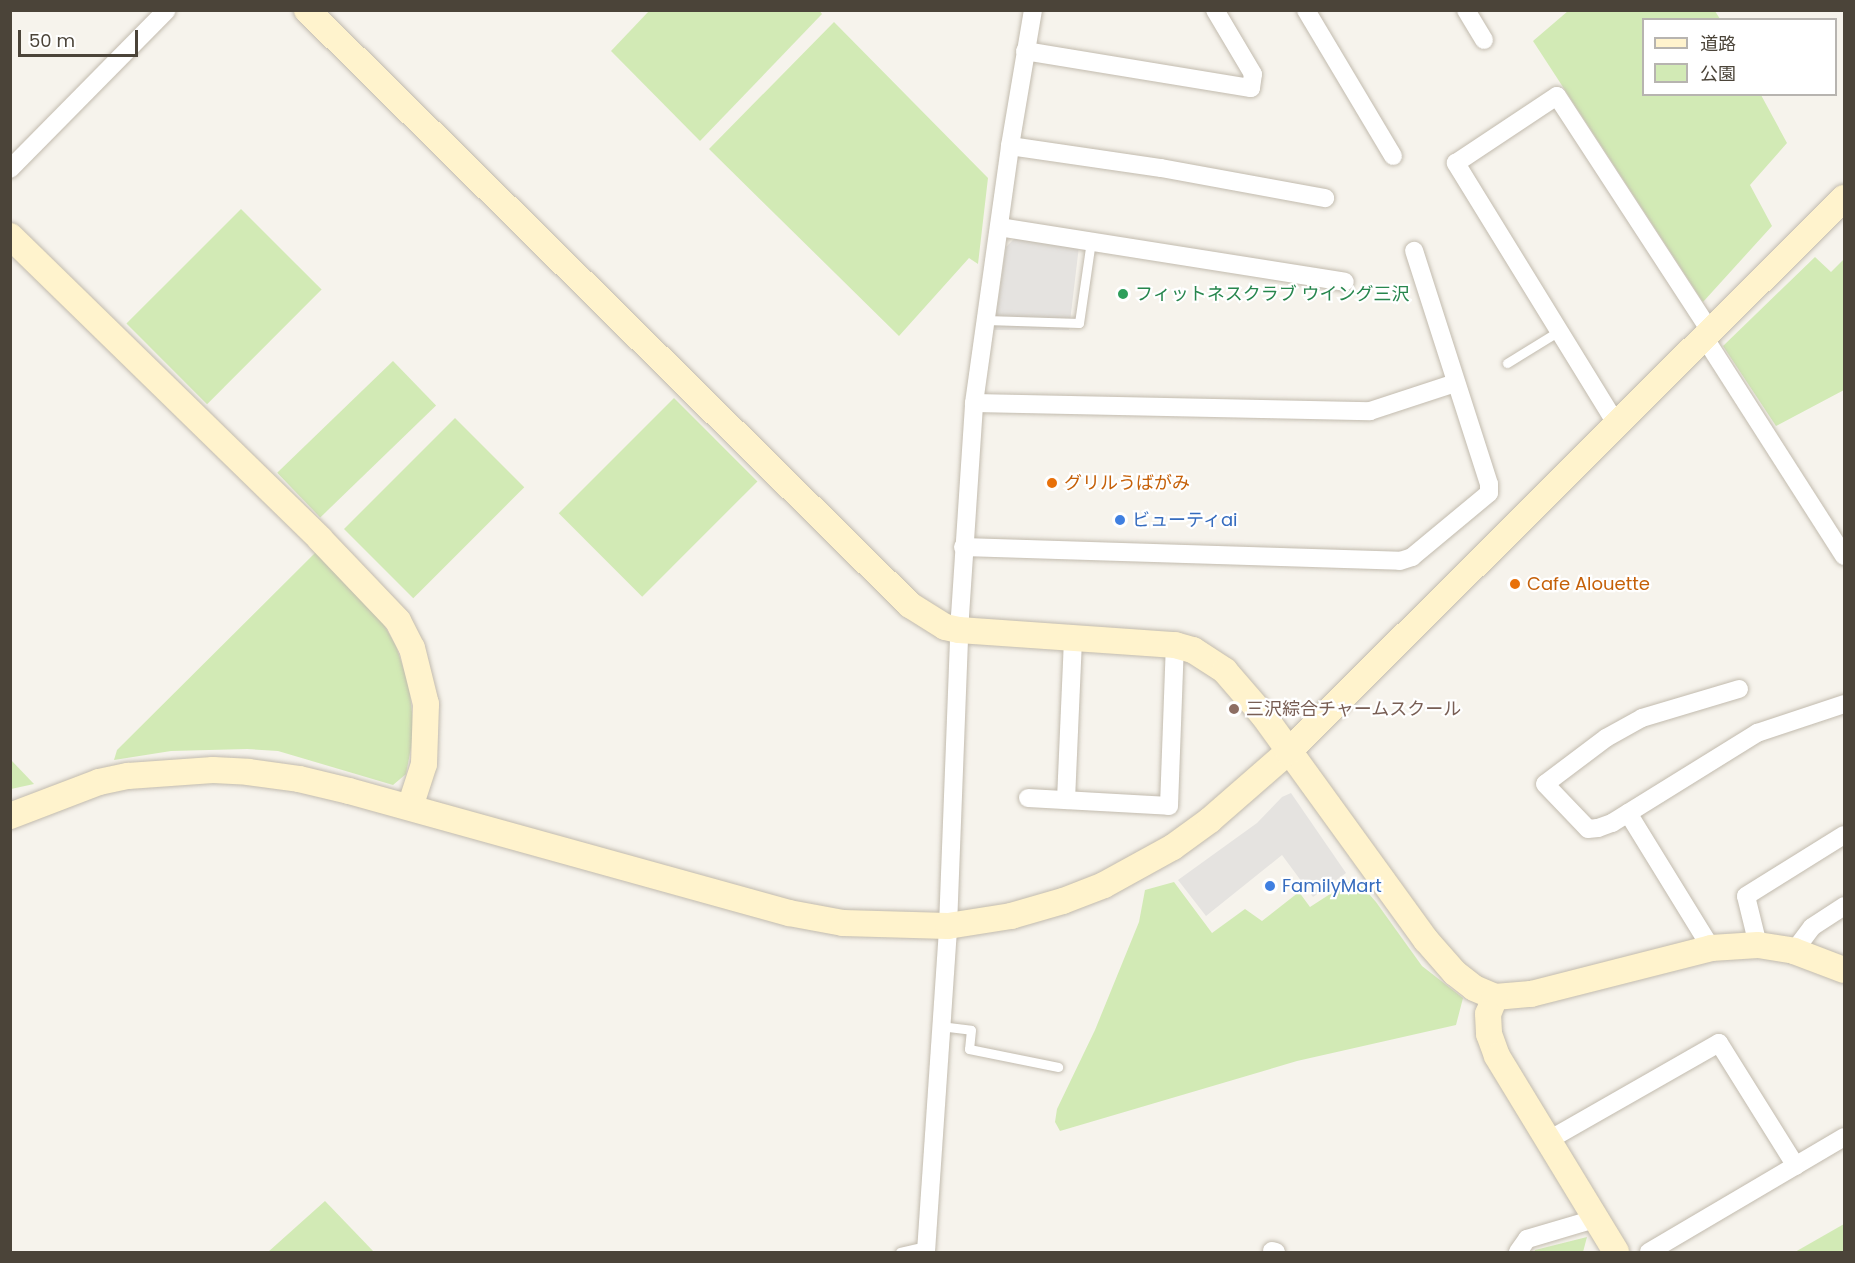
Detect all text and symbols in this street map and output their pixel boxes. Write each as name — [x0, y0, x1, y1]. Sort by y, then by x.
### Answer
scale bar — [21, 18, 141, 56]
legend — [1642, 18, 1837, 96]
text: 50 m — [29, 28, 75, 53]
text: 道路 — [1700, 31, 1736, 56]
text: 公園 — [1700, 61, 1736, 86]
place label: フィットネスクラブ ウイング三沢 — [1135, 283, 1410, 305]
marker: フィットネスクラブ ウイング三沢 — [1116, 287, 1130, 301]
place label: グリルうばがみ — [1064, 472, 1190, 494]
marker: グリルうばがみ — [1045, 476, 1059, 490]
place label: ビューティai — [1132, 509, 1239, 531]
marker: ビューティai — [1113, 513, 1127, 527]
place label: Cafe Alouette — [1527, 573, 1650, 595]
marker: Cafe Alouette — [1508, 577, 1522, 591]
place label: 三沢綜合チャームスクール — [1246, 698, 1462, 720]
marker: 三沢綜合チャームスクール — [1227, 702, 1241, 716]
place label: FamilyMart — [1282, 875, 1382, 897]
marker: FamilyMart — [1263, 879, 1277, 893]

